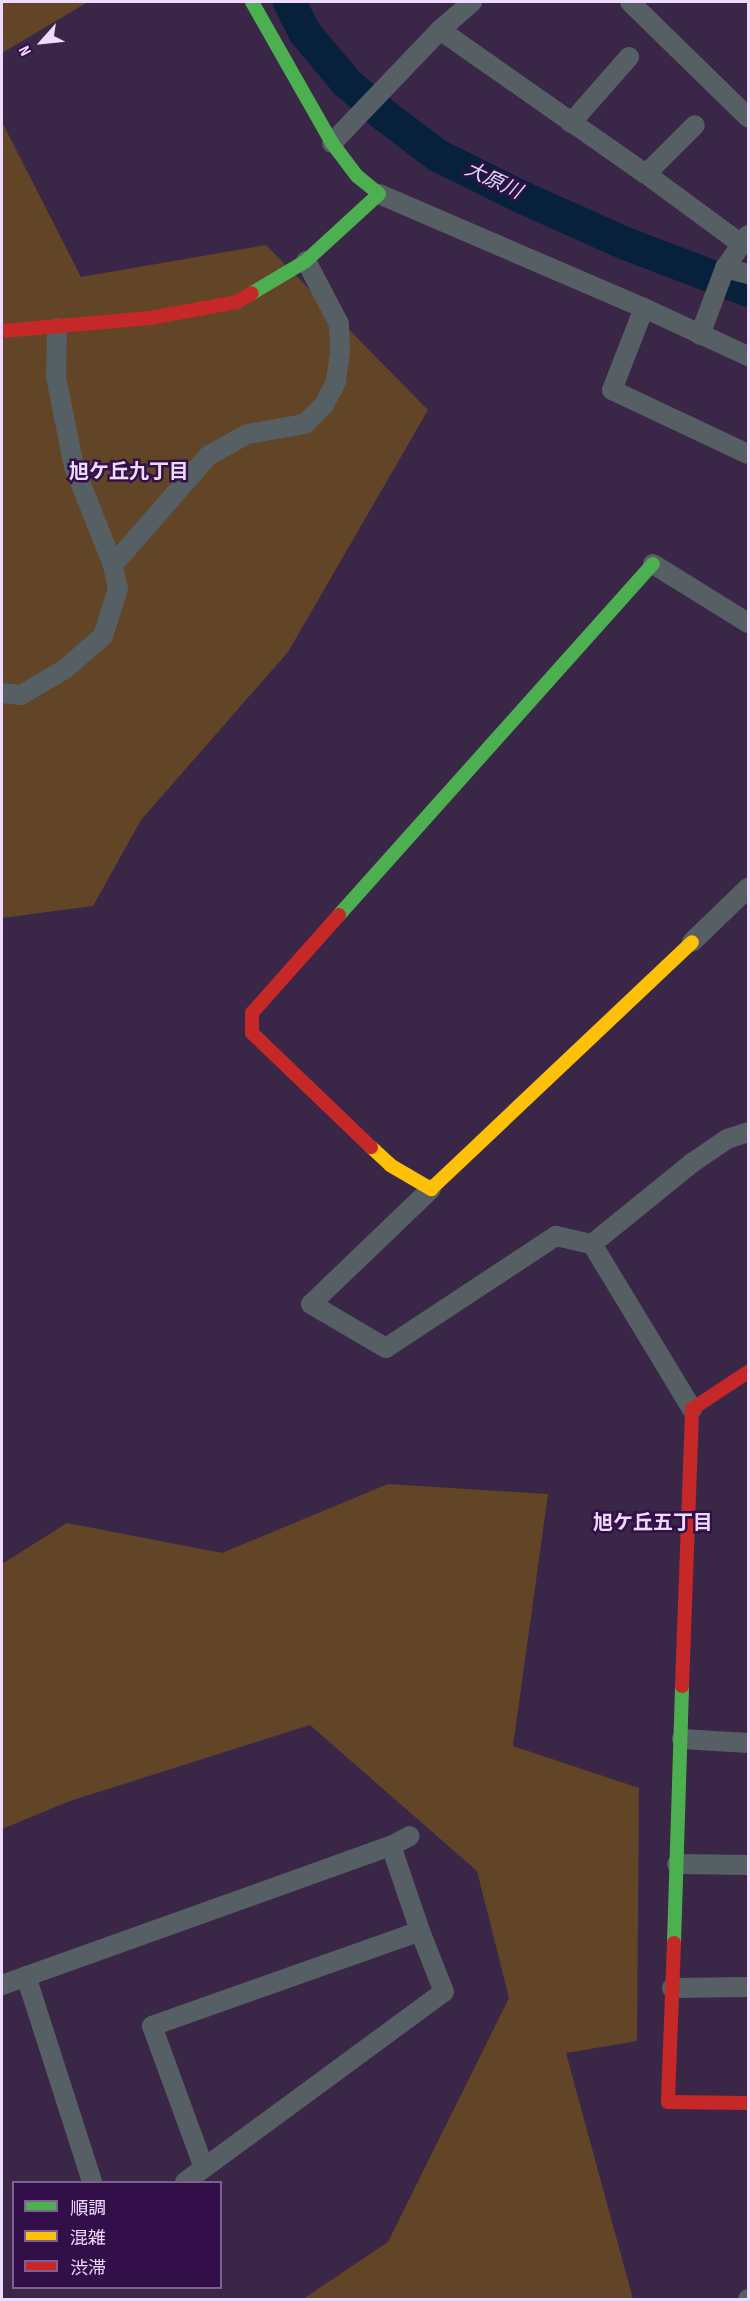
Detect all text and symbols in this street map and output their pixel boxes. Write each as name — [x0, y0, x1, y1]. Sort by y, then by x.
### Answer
north arrow — [12, 12, 72, 72]
text: N — [15, 42, 36, 59]
water label: 大原川 — [461, 157, 525, 205]
district label: 旭ケ丘九丁目 — [69, 460, 189, 484]
district label: 旭ケ丘五丁目 — [593, 1511, 713, 1535]
legend — [12, 2181, 222, 2289]
text: 順調 — [70, 2198, 106, 2219]
text: 混雑 — [70, 2228, 106, 2249]
text: 渋滞 — [70, 2258, 106, 2279]

